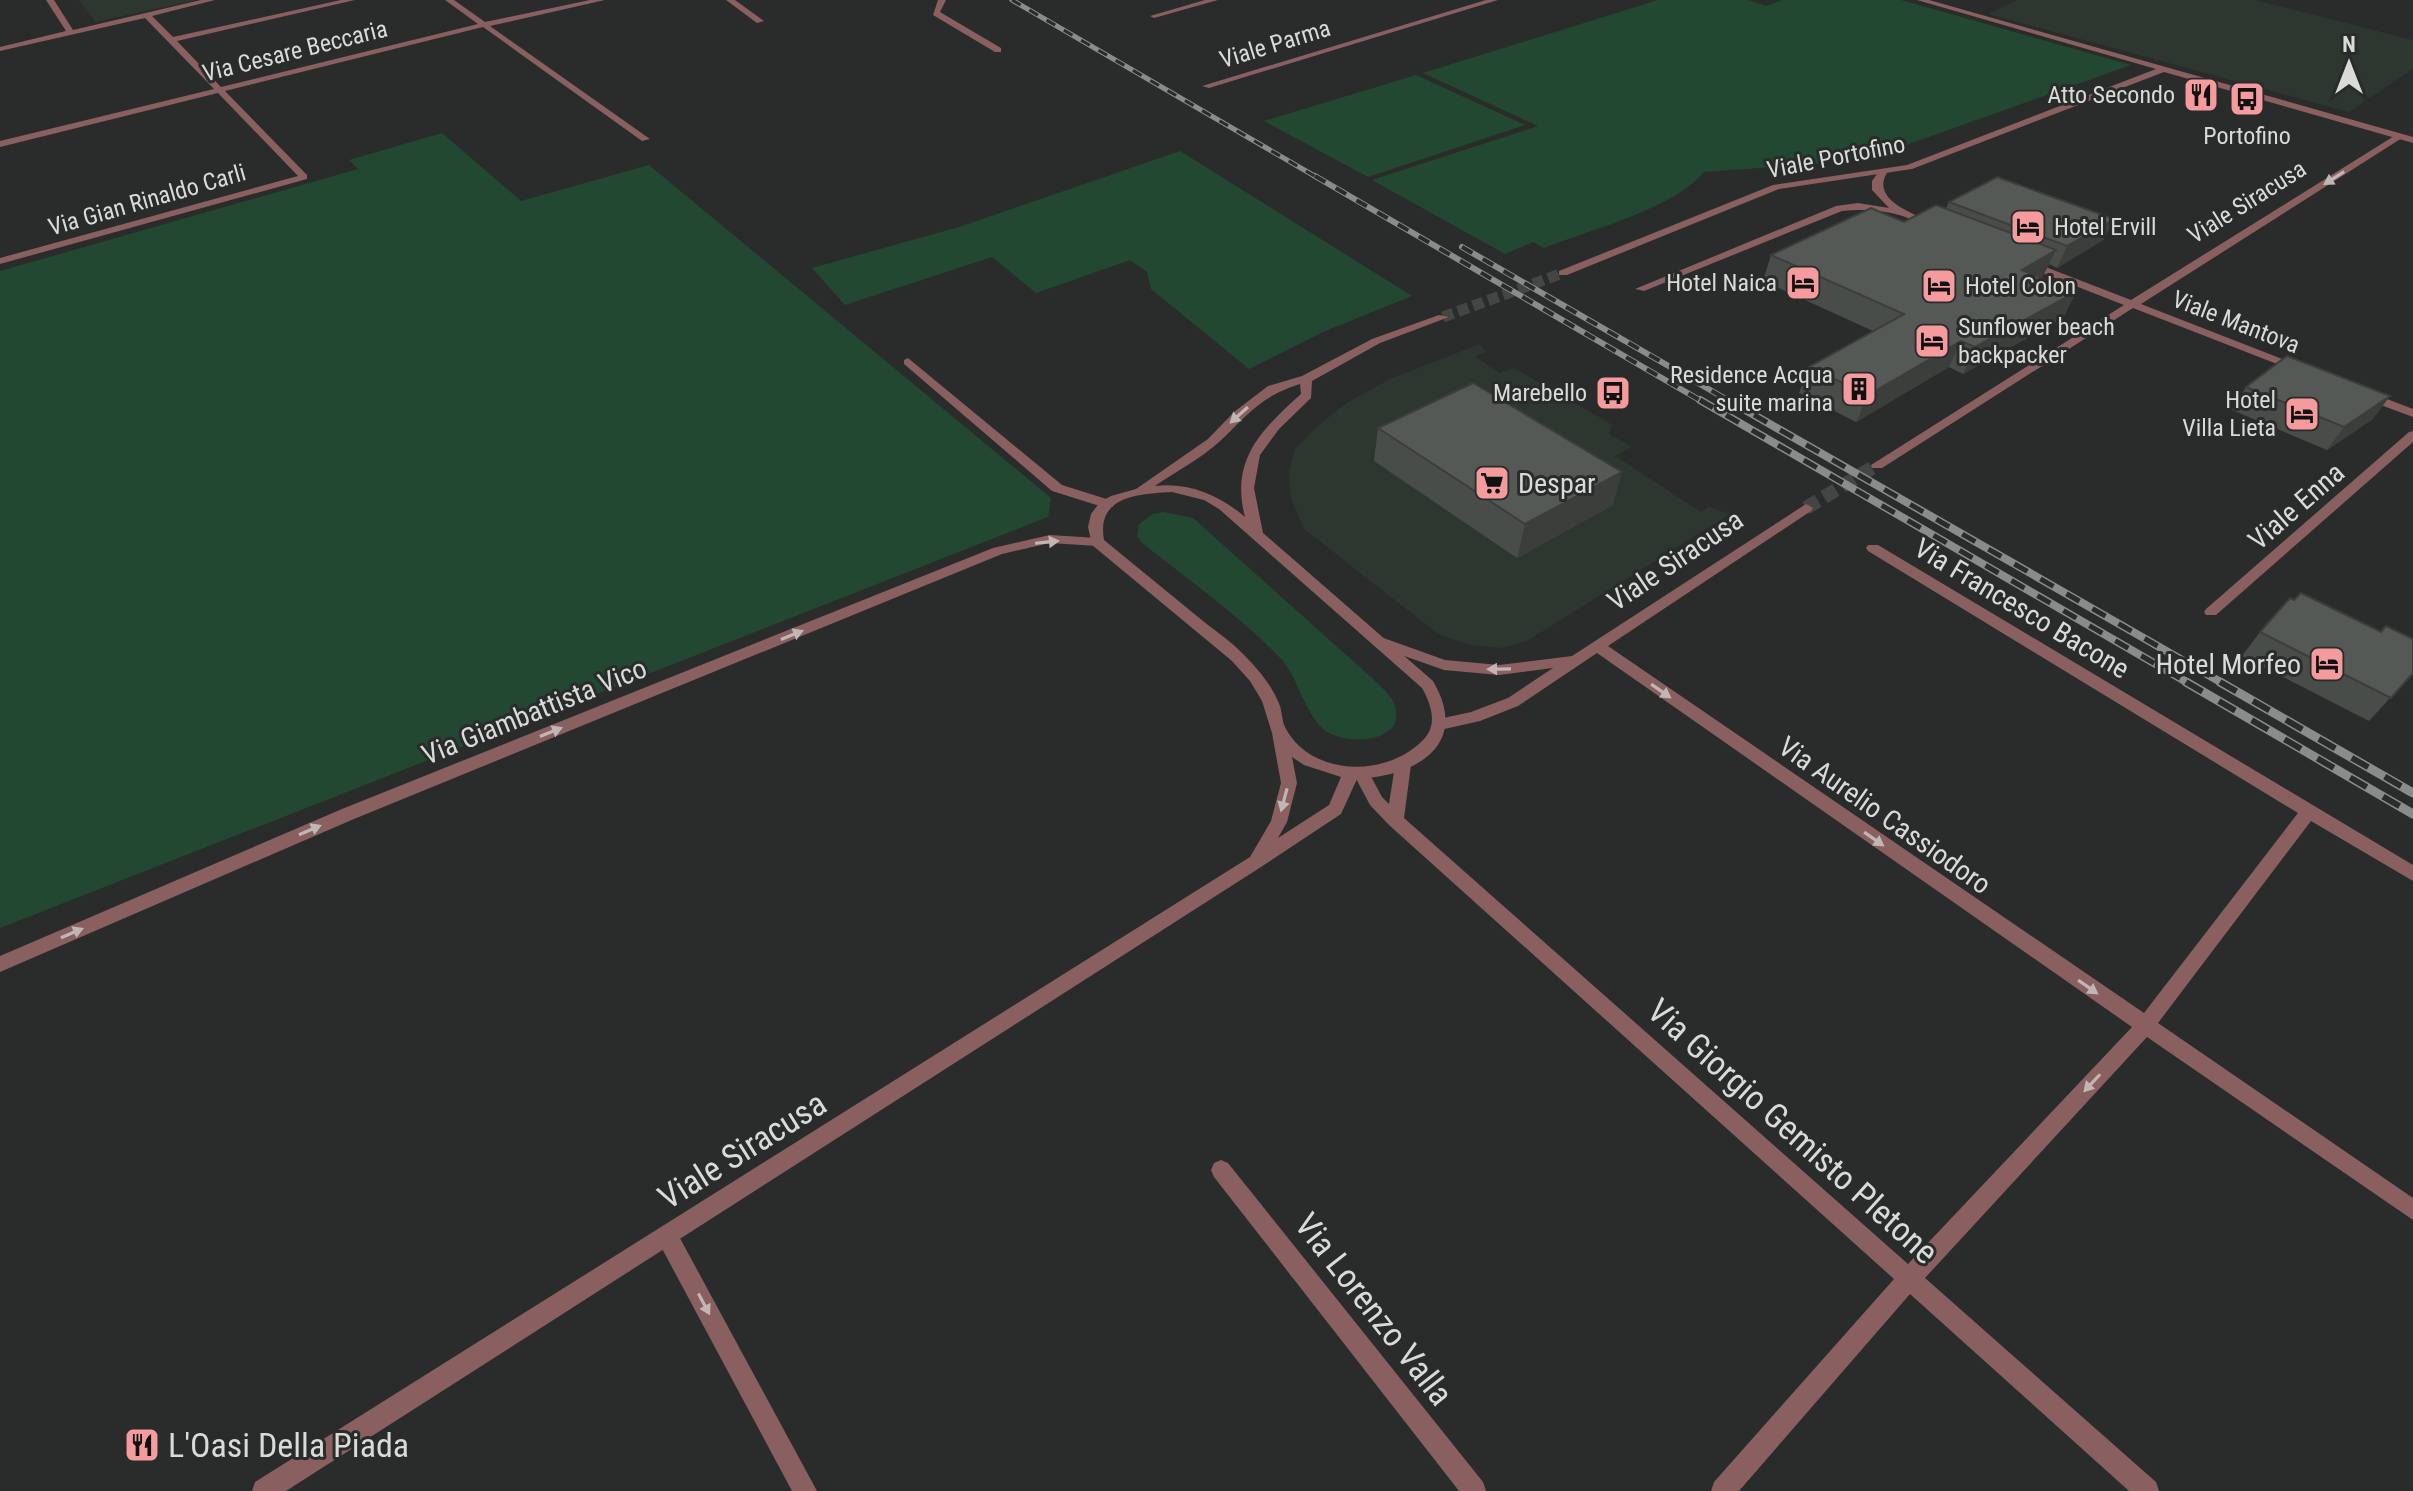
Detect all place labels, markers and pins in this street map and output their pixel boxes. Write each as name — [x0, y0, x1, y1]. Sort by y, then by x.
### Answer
restaurant icon: Atto Secondo — [2182, 76, 2220, 114]
bus stop icon: Portofino — [2228, 80, 2266, 118]
place label: Atto Secondo — [2047, 81, 2175, 109]
place label: Portofino — [2203, 122, 2291, 150]
hotel icon: Hotel Ervill — [2009, 208, 2047, 246]
place label: Hotel Ervill — [2054, 213, 2157, 241]
hotel icon: Hotel Naica — [1784, 264, 1822, 302]
hotel icon: Hotel Colon — [1920, 267, 1958, 305]
place label: Hotel Naica — [1666, 269, 1777, 297]
place label: Hotel Colon — [1965, 272, 2076, 300]
place label: Sunflower beach backpacker — [1958, 313, 2115, 369]
hotel icon: Sunflower beach backpacker — [1913, 322, 1951, 360]
place label: Residence Acqua suite marina — [1670, 361, 1833, 417]
building icon: Residence Acqua suite marina — [1840, 370, 1878, 408]
bus stop icon: Marebello — [1594, 374, 1632, 412]
place label: Marebello — [1493, 379, 1587, 407]
place label: Hotel Villa Lieta — [2182, 386, 2276, 442]
hotel icon: Hotel Villa Lieta — [2283, 395, 2321, 433]
supermarket icon: Despar — [1473, 464, 1511, 502]
place label: Despar — [1518, 467, 1596, 500]
hotel icon: Hotel Morfeo — [2308, 645, 2346, 683]
place label: Hotel Morfeo — [2156, 648, 2301, 681]
place label: L'Oasi Della Piada — [168, 1425, 409, 1465]
restaurant icon: L'Oasi Della Piada — [123, 1426, 161, 1464]

